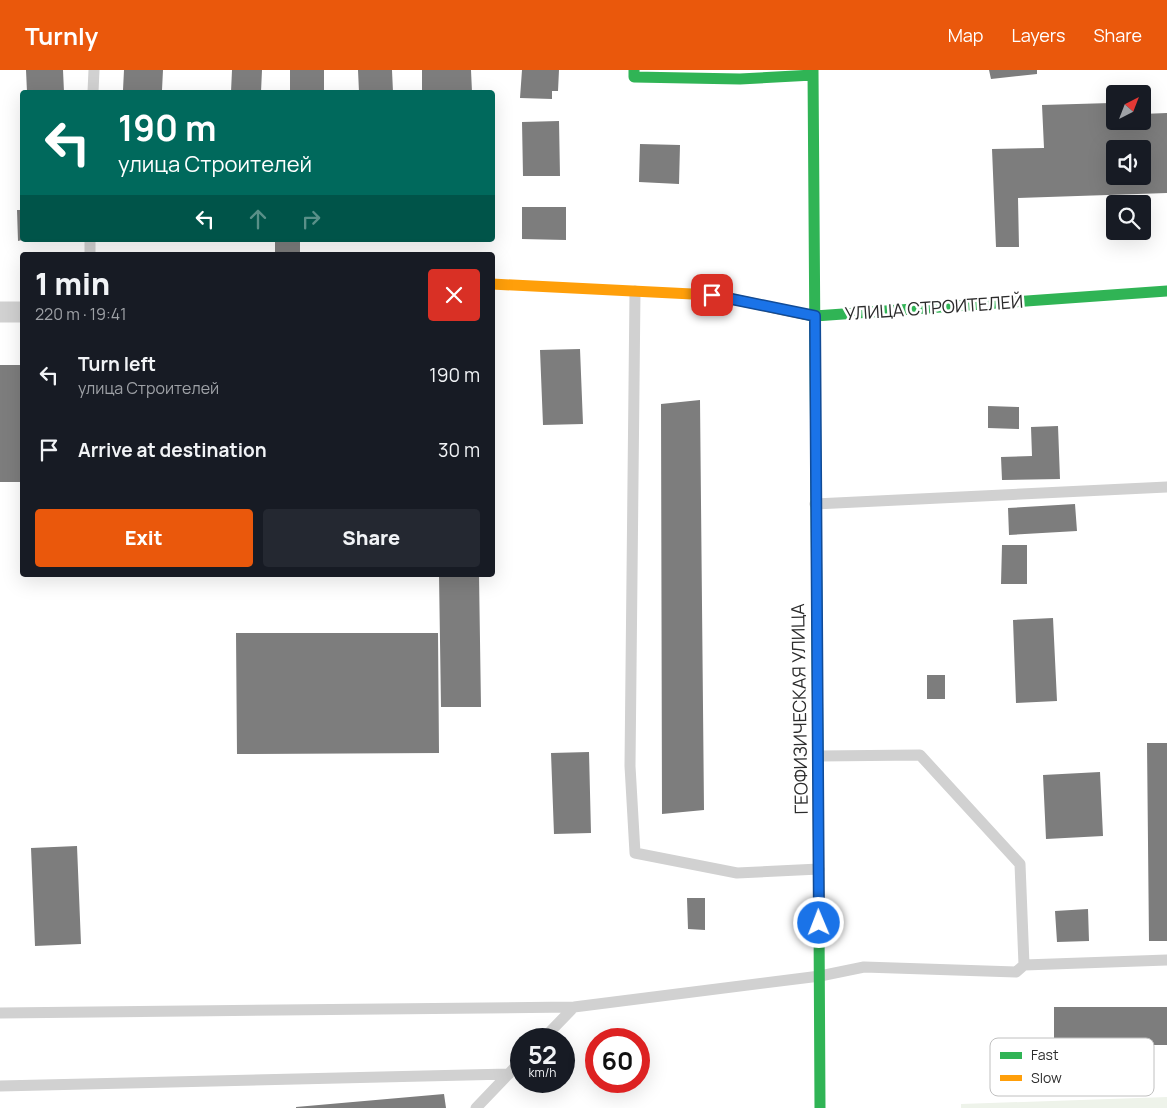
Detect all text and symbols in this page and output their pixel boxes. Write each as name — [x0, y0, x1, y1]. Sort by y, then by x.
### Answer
text: Turnly — [25, 19, 98, 52]
text: Map — [948, 23, 983, 47]
text: Layers — [1011, 23, 1065, 47]
text: Share — [1093, 23, 1142, 47]
north arrow — [1106, 85, 1151, 130]
map controls — [1106, 85, 1151, 240]
text: 190 m — [118, 104, 217, 152]
icon: left — [35, 110, 100, 175]
button: sound — [1106, 140, 1151, 185]
text: улица Строителей — [118, 149, 312, 179]
button: search — [1106, 195, 1151, 240]
icon: left — [191, 205, 219, 233]
icon: ahead — [244, 205, 272, 233]
icon: right — [297, 205, 325, 233]
text: 1 min — [35, 263, 110, 304]
button: close — [428, 269, 480, 321]
pin — [691, 274, 733, 316]
icon: arrive — [698, 281, 726, 309]
street label: УЛИЦА СТРОИТЕЛЕЙ — [844, 289, 1024, 325]
text: 220 m · 19:41 — [35, 303, 126, 325]
text: Turn left — [78, 351, 156, 377]
icon: left — [35, 361, 63, 389]
text: 190 m — [429, 362, 480, 388]
text: улица Строителей — [78, 377, 219, 399]
icon: arrive — [35, 436, 63, 464]
text: Arrive at destination — [78, 437, 267, 463]
text: 30 m — [438, 437, 480, 463]
button: Exit — [35, 509, 253, 567]
button: Share — [263, 509, 480, 567]
street label: ГЕОФИЗИЧЕСКАЯ УЛИЦА — [785, 603, 813, 815]
position arrow — [792, 896, 844, 948]
speed limit sign: 60 — [585, 1028, 650, 1093]
text: 52 — [528, 1037, 557, 1072]
legend — [990, 1038, 1154, 1096]
text: Fast — [1031, 1045, 1059, 1064]
text: km/h — [529, 1064, 556, 1081]
text: Slow — [1031, 1068, 1062, 1087]

